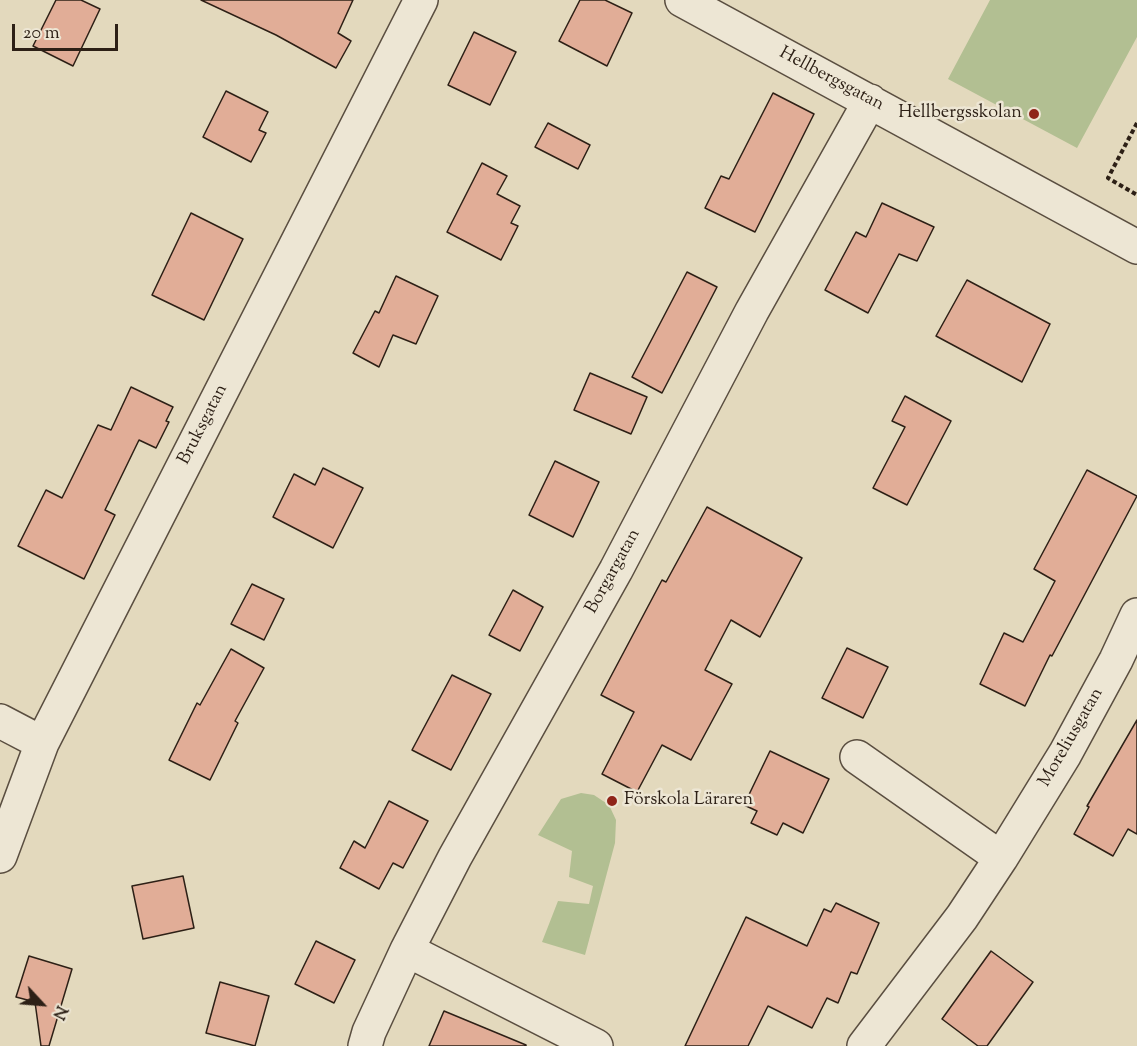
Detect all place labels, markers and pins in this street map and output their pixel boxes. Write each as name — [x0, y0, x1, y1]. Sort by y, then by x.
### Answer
place label: Hellbergsskolan — [898, 103, 1022, 125]
marker: Hellbergsskolan — [1027, 107, 1041, 121]
place label: Förskola Läraren — [624, 790, 753, 812]
marker: Förskola Läraren — [605, 794, 619, 808]

